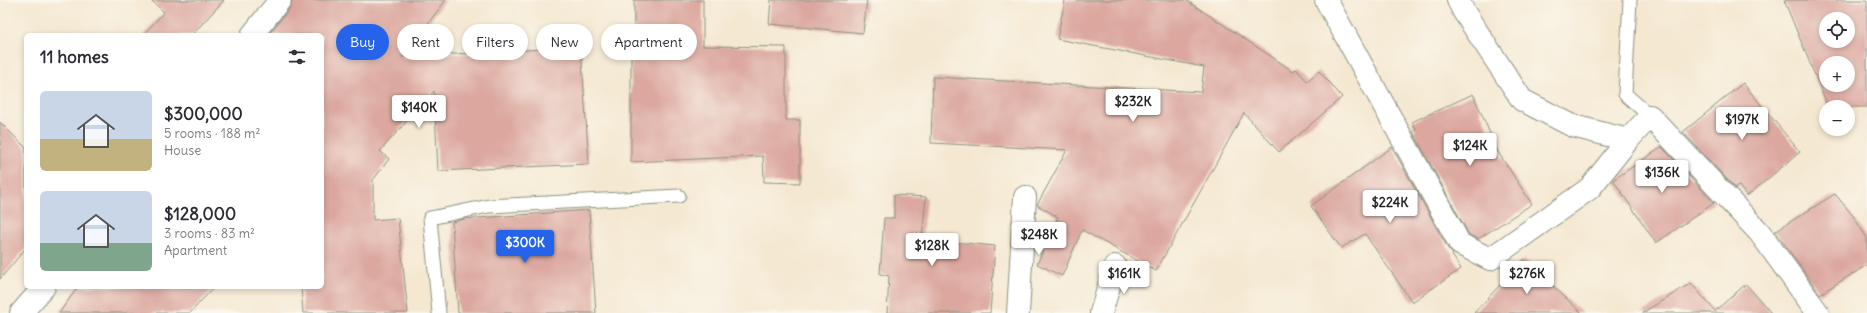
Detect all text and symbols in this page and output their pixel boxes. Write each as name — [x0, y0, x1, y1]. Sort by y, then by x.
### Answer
map controls — [1819, 12, 1855, 136]
button: locate — [1819, 12, 1855, 48]
chip: Buy — [336, 24, 389, 60]
chip: Rent — [397, 24, 454, 60]
chip: Filters — [462, 24, 528, 60]
chip: New — [536, 24, 593, 60]
chip: Apartment — [601, 24, 697, 60]
text: 11 homes — [40, 46, 109, 68]
icon: filters — [286, 46, 308, 68]
button: + — [1819, 56, 1855, 92]
pin: $232K — [1105, 89, 1161, 123]
text: $232K — [1115, 93, 1151, 110]
pin: $140K — [391, 95, 447, 129]
text: $140K — [401, 99, 437, 116]
button: − — [1819, 100, 1855, 136]
text: $300,000 — [164, 103, 243, 125]
icon: home — [72, 107, 120, 155]
pin: $197K — [1714, 107, 1770, 141]
text: $197K — [1725, 111, 1759, 128]
text: 5 rooms · 188 m² — [164, 125, 260, 142]
pin: $124K — [1442, 133, 1498, 167]
text: $124K — [1453, 137, 1487, 154]
text: House — [164, 142, 201, 159]
pin: $136K — [1634, 160, 1690, 194]
text: $136K — [1644, 164, 1680, 181]
pin: $224K — [1362, 190, 1418, 224]
text: $224K — [1372, 194, 1408, 211]
text: $128,000 — [164, 203, 236, 225]
icon: home — [72, 207, 120, 255]
pin: $248K — [1011, 222, 1067, 256]
text: 3 rooms · 83 m² — [164, 225, 255, 242]
text: $248K — [1020, 226, 1058, 243]
pin: $300K — [497, 230, 553, 264]
pin: $128K — [904, 233, 960, 267]
text: $300K — [505, 234, 545, 251]
text: $128K — [915, 237, 949, 254]
text: Apartment — [164, 242, 227, 259]
pin: $161K — [1096, 261, 1152, 295]
pin: $276K — [1499, 261, 1555, 295]
text: $161K — [1108, 265, 1140, 282]
text: $276K — [1509, 265, 1545, 282]

